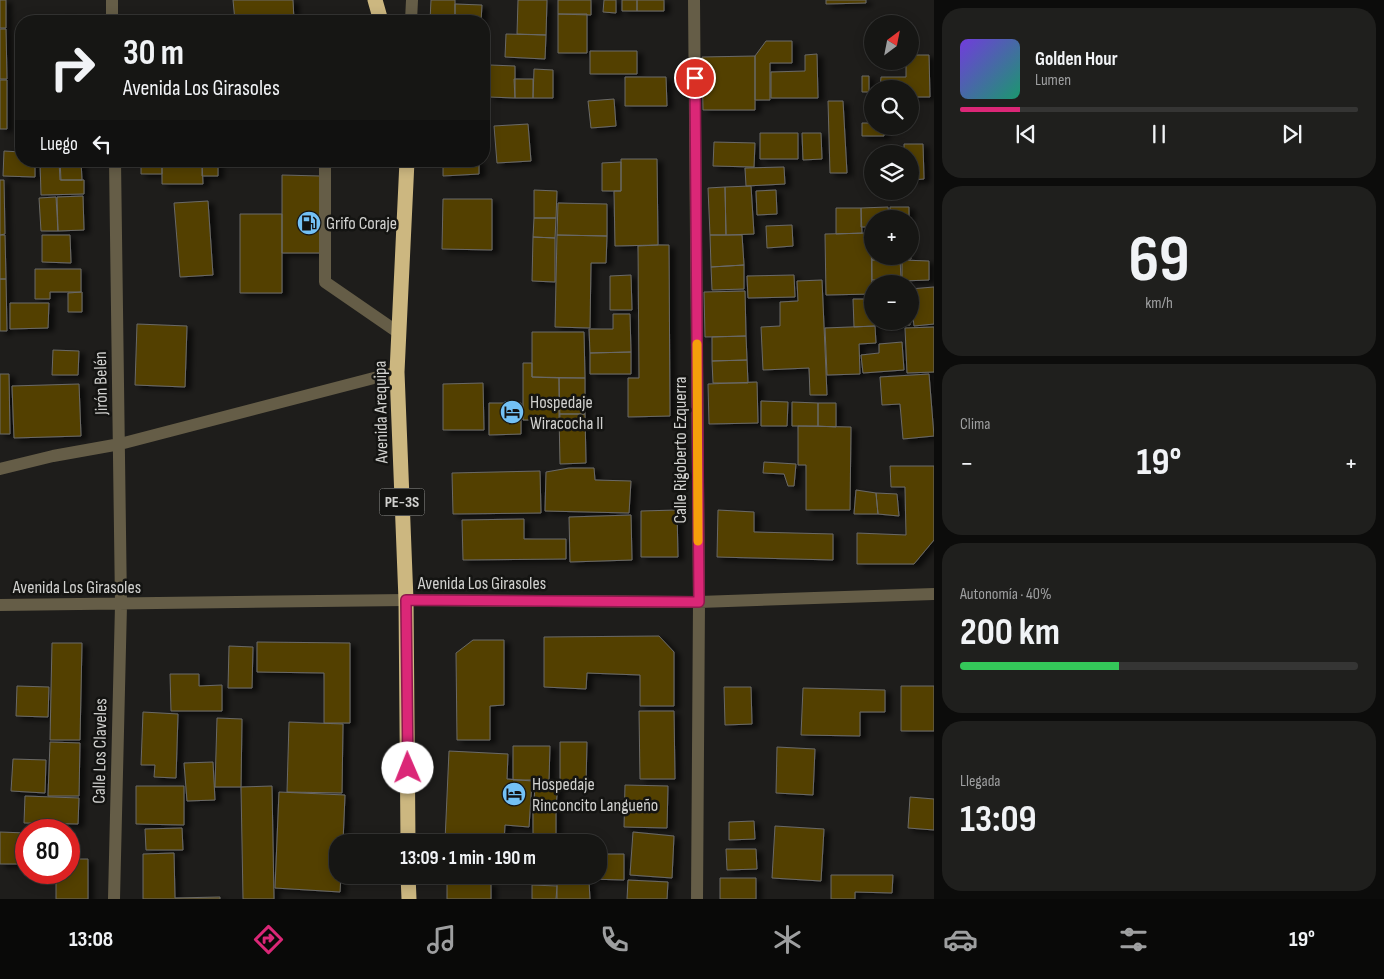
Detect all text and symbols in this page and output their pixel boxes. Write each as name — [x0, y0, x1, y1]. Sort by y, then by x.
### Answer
north arrow — [864, 15, 919, 70]
map controls — [864, 15, 919, 330]
text: 30 m — [123, 32, 184, 75]
icon: right — [40, 35, 105, 100]
text: Golden Hour — [1035, 48, 1118, 71]
pin — [674, 57, 716, 99]
icon: arrive — [681, 64, 709, 92]
text: Lumen — [1035, 71, 1071, 90]
text: Avenida Los Girasoles — [123, 75, 280, 102]
button: search — [864, 80, 919, 135]
icon: previous — [1012, 120, 1040, 148]
icon: pause — [1145, 120, 1173, 148]
icon: next — [1278, 120, 1306, 148]
icon: left — [88, 130, 116, 158]
text: Luego — [40, 133, 78, 156]
button: layers — [864, 145, 919, 200]
fuel station icon: Grifo Coraje — [296, 210, 322, 236]
button: + — [864, 210, 919, 265]
place label: Grifo Coraje — [326, 213, 397, 234]
text: 69 — [1128, 222, 1190, 300]
button: − — [864, 275, 919, 330]
text: km/h — [1145, 294, 1173, 313]
street label: Jirón Belén — [90, 351, 112, 416]
street label: Avenida Arequipa — [370, 360, 392, 465]
street label: Calle Rigoberto Ezquerra — [670, 376, 691, 524]
place label: Hospedaje Wiracocha II — [530, 392, 603, 434]
hotel icon: Hospedaje Wiracocha II — [499, 399, 525, 425]
text: Clima — [960, 415, 990, 434]
text: 19° — [1137, 440, 1181, 485]
text: − — [960, 447, 974, 480]
text: + — [1344, 447, 1358, 480]
road number: PE-3S — [380, 488, 424, 516]
street label: Avenida Los Girasoles — [417, 573, 546, 594]
street label: Avenida Los Girasoles — [12, 577, 141, 598]
text: Autonomía · 40% — [960, 585, 1052, 604]
text: 200 km — [960, 610, 1060, 655]
street label: Calle Los Claveles — [89, 698, 111, 804]
position arrow — [381, 741, 433, 793]
text: Llegada — [960, 772, 1001, 791]
place label: Hospedaje Rinconcito Langueño — [532, 774, 658, 816]
hotel icon: Hospedaje Rinconcito Langueño — [501, 781, 527, 807]
text: 13:09 — [960, 797, 1037, 842]
speed limit sign: 80 — [15, 819, 80, 884]
text: 13:09 · 1 min · 190 m — [400, 847, 536, 870]
icon: directions — [251, 922, 286, 957]
icon: music — [424, 922, 459, 957]
icon: phone — [597, 922, 632, 957]
icon: climate — [770, 922, 805, 957]
icon: car — [943, 922, 978, 957]
icon: filters — [1116, 922, 1151, 957]
text: 13:08 — [69, 926, 113, 953]
text: 19° — [1289, 926, 1315, 953]

